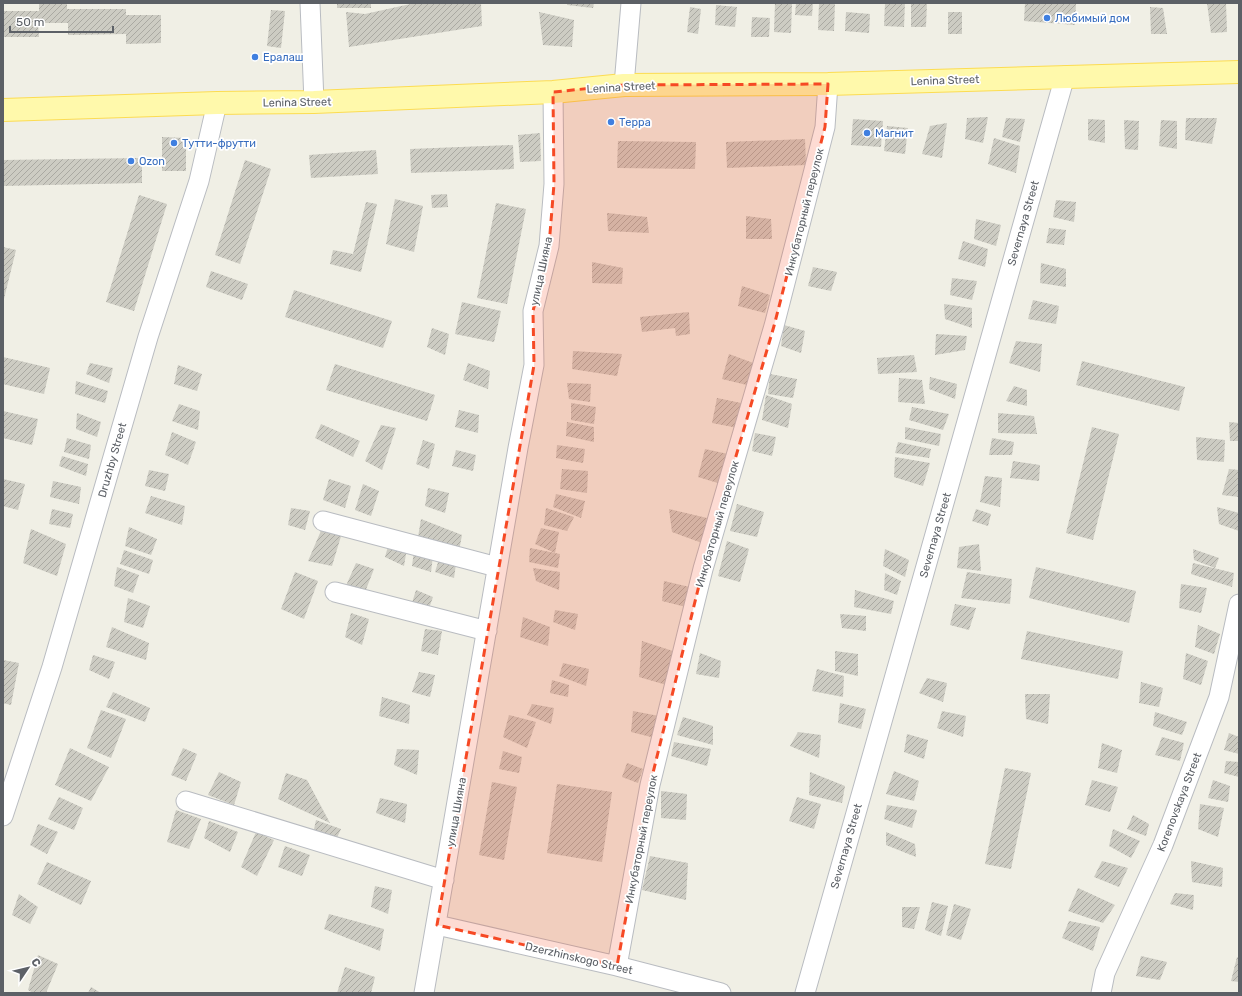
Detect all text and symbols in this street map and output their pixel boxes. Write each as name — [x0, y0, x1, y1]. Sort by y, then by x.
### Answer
scale bar — [10, 8, 113, 34]
place label: Любимый дом — [1055, 12, 1130, 25]
marker: Любимый дом — [1042, 13, 1052, 23]
text: 50 m — [16, 15, 44, 29]
place label: Ералаш — [263, 51, 303, 64]
marker: Ералаш — [250, 52, 260, 62]
street label: Lenina Street — [910, 73, 980, 88]
street label: Lenina Street — [586, 79, 656, 96]
street label: Lenina Street — [262, 95, 332, 110]
place label: Терра — [619, 116, 651, 129]
marker: Терра — [606, 117, 616, 127]
place label: Магнит — [875, 127, 914, 140]
marker: Магнит — [862, 128, 872, 138]
place label: Тутти-фрутти — [182, 137, 256, 150]
marker: Тутти-фрутти — [169, 138, 179, 148]
street label: Инкубаторный переулок — [782, 147, 827, 277]
place label: Ozon — [139, 155, 165, 168]
marker: Ozon — [126, 156, 136, 166]
street label: Severnaya Street — [1005, 178, 1042, 267]
street label: улица Шияна — [528, 235, 555, 307]
street label: Druzhby Street — [96, 421, 130, 499]
street label: Инкубаторный переулок — [693, 459, 742, 589]
street label: Severnaya Street — [917, 490, 954, 579]
street label: Korenovskaya Street — [1155, 750, 1205, 854]
street label: Инкубаторный переулок — [623, 773, 660, 905]
street label: улица Шияна — [444, 776, 469, 848]
street label: Severnaya Street — [828, 801, 865, 890]
street label: Dzerzhinskogo Street — [524, 940, 635, 977]
north arrow — [8, 948, 48, 988]
text: С — [28, 956, 43, 970]

